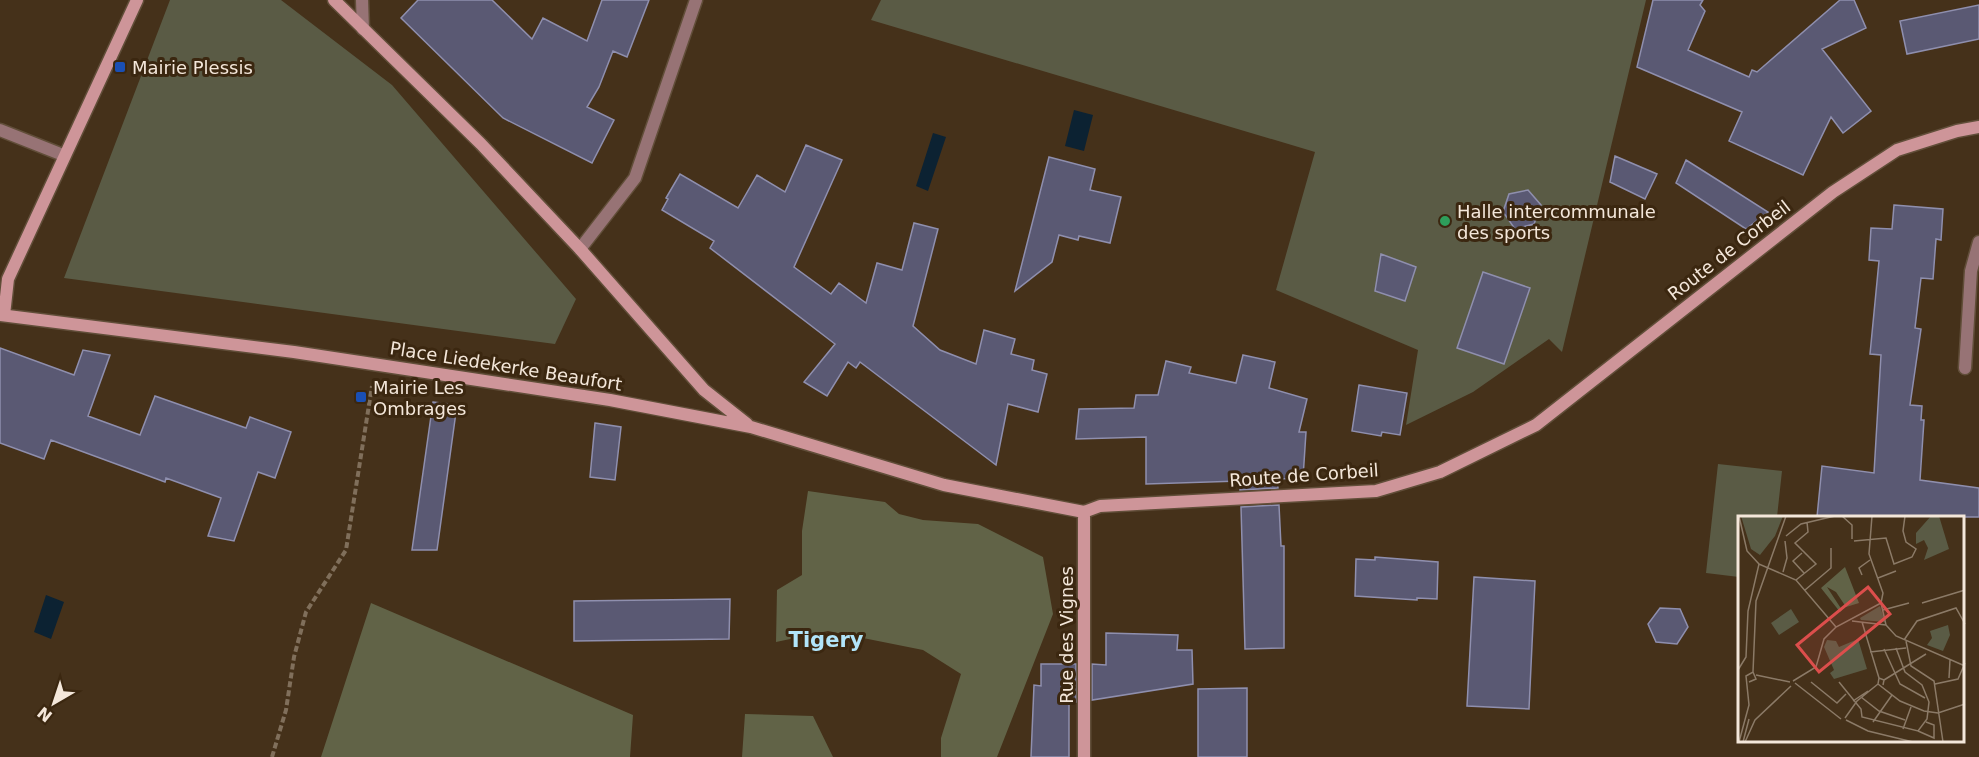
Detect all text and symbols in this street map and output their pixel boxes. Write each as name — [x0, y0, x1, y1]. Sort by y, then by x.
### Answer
place label: Mairie Plessis — [132, 57, 253, 78]
marker: Mairie Plessis — [113, 60, 127, 74]
street label: Route de Corbeil — [1664, 196, 1794, 304]
place label: Halle intercommunale des sports — [1457, 201, 1656, 243]
marker: Halle intercommunale des sports — [1438, 214, 1452, 228]
street label: Place Liedekerke Beaufort — [388, 337, 624, 395]
place label: Mairie Les Ombrages — [373, 377, 466, 419]
marker: Mairie Les Ombrages — [354, 390, 368, 404]
street label: Route de Corbeil — [1229, 459, 1379, 491]
inset map — [1738, 516, 1964, 742]
street label: Rue des Vignes — [1056, 566, 1077, 704]
district label: Tigery — [789, 628, 864, 652]
north arrow — [24, 673, 84, 733]
text: N — [34, 703, 56, 726]

